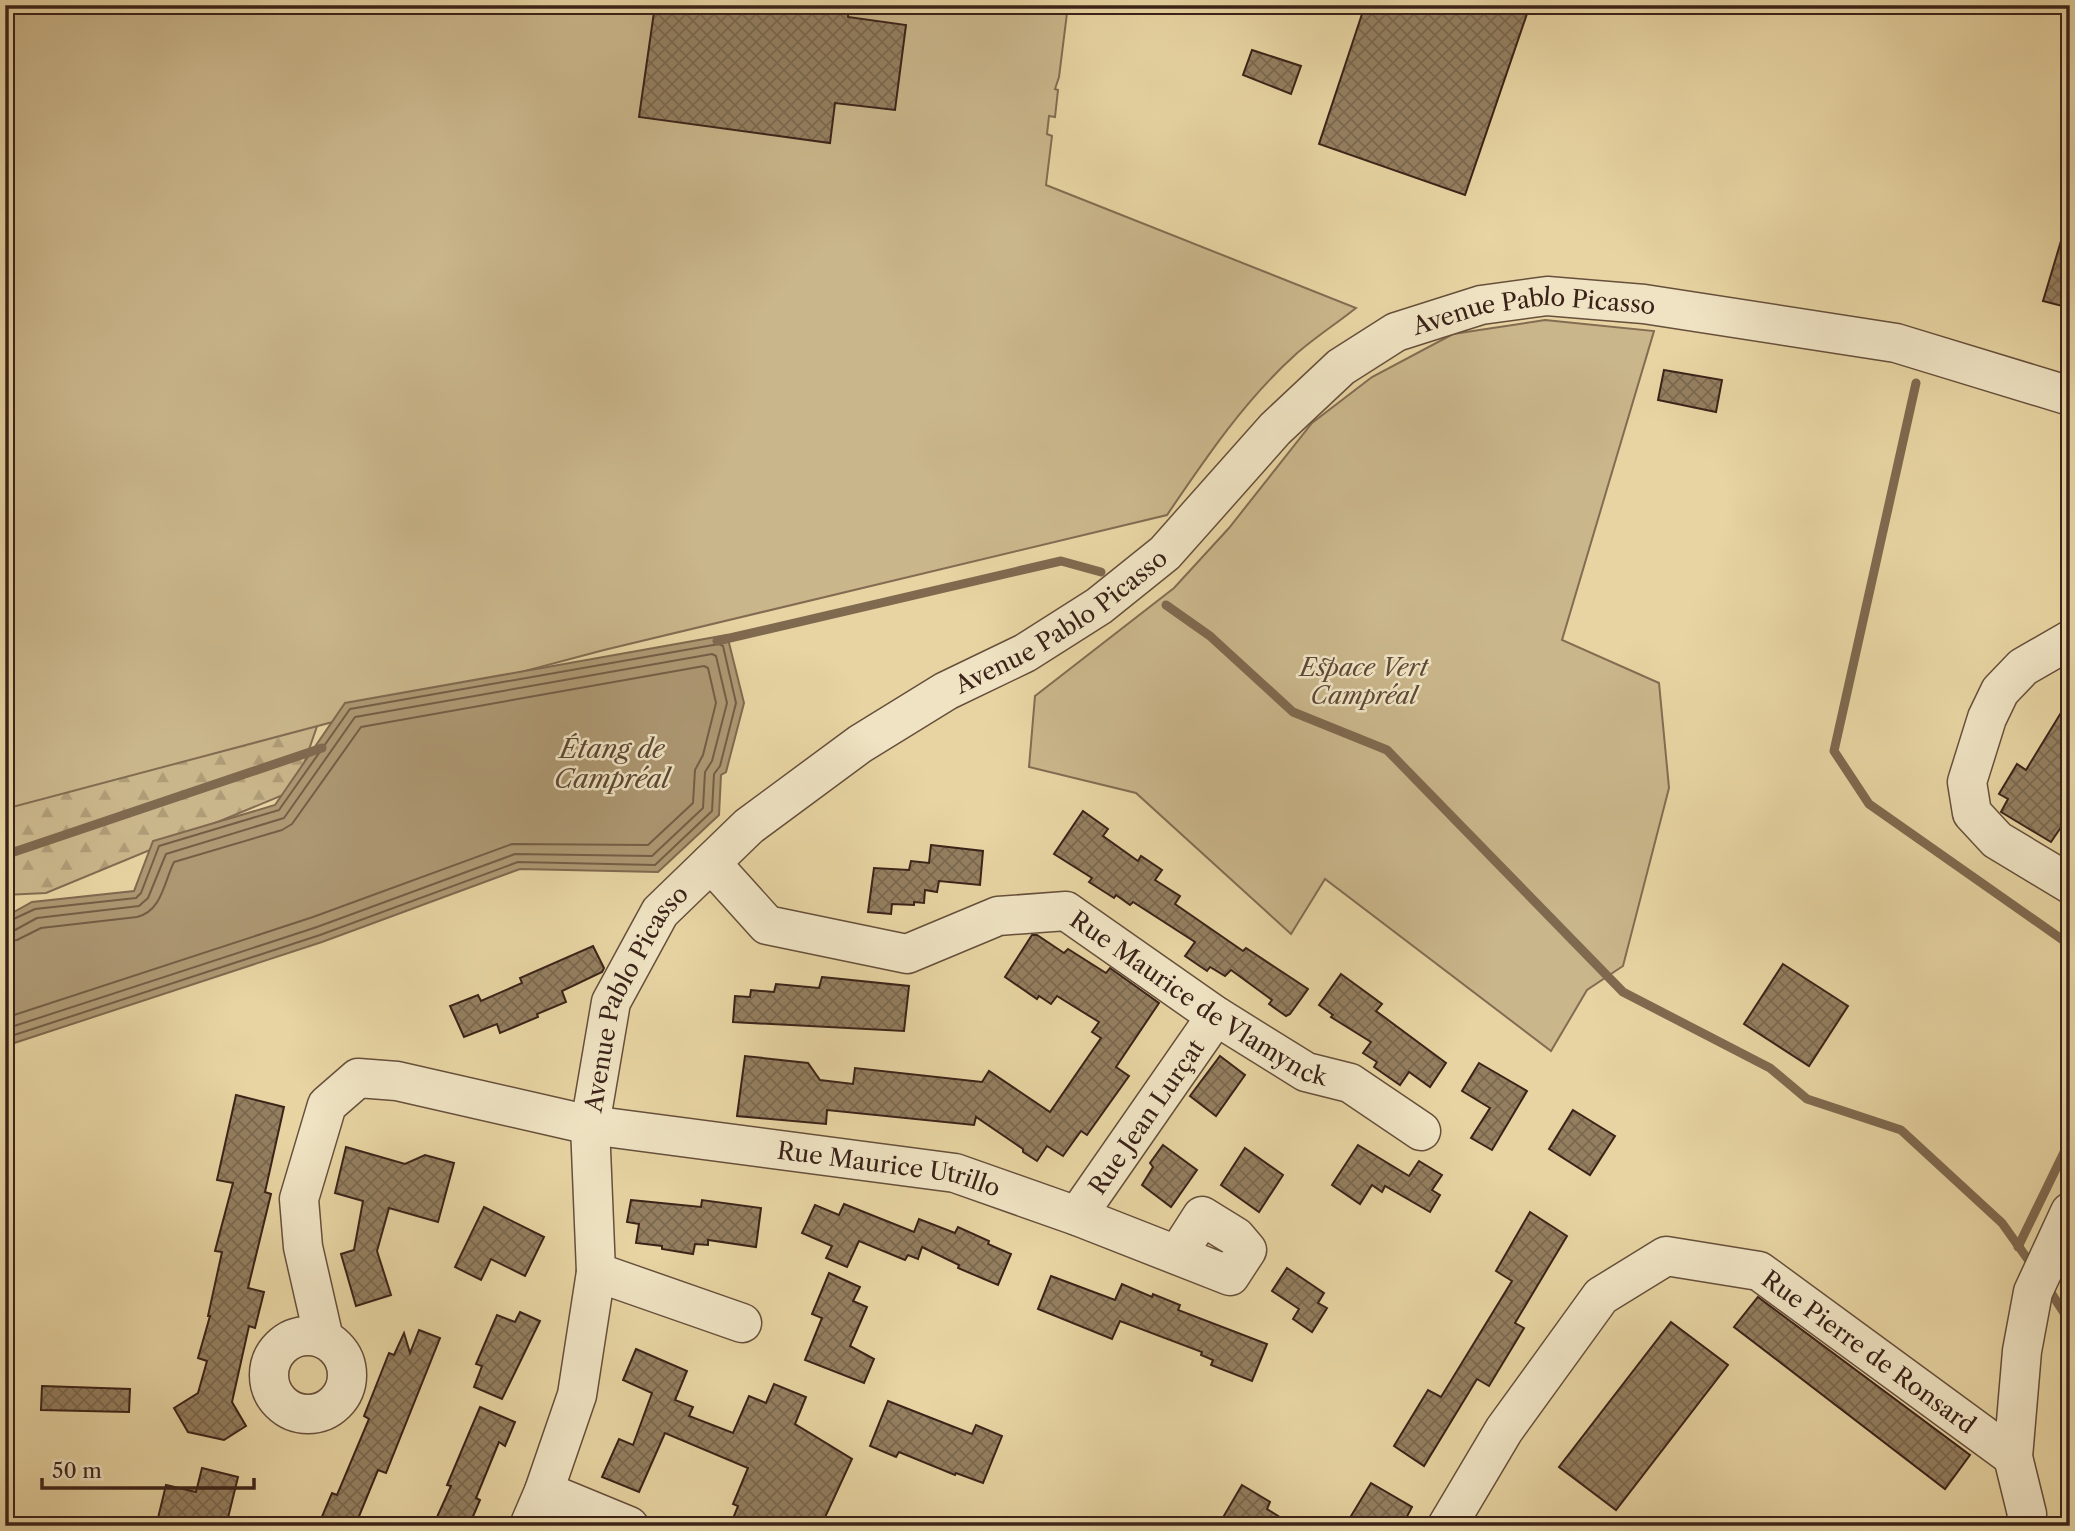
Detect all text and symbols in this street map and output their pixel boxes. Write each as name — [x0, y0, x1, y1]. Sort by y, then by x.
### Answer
street label: Avenue Pablo Picasso — [1408, 281, 1658, 341]
street label: Avenue Pablo Picasso — [949, 543, 1173, 700]
park label: Espace Vert Campréal — [1298, 653, 1430, 710]
water label: Étang de Campréal — [554, 733, 673, 795]
street label: Avenue Pablo Picasso — [578, 879, 694, 1115]
street label: Rue Maurice de Vlamynck — [1065, 904, 1331, 1092]
street label: Rue Jean Lurçat — [1082, 1033, 1210, 1200]
street label: Rue Maurice Utrillo — [775, 1135, 1004, 1202]
street label: Rue Pierre de Ronsard — [1757, 1264, 1982, 1440]
scale bar — [42, 1447, 254, 1491]
text: 50 m — [52, 1458, 102, 1483]

